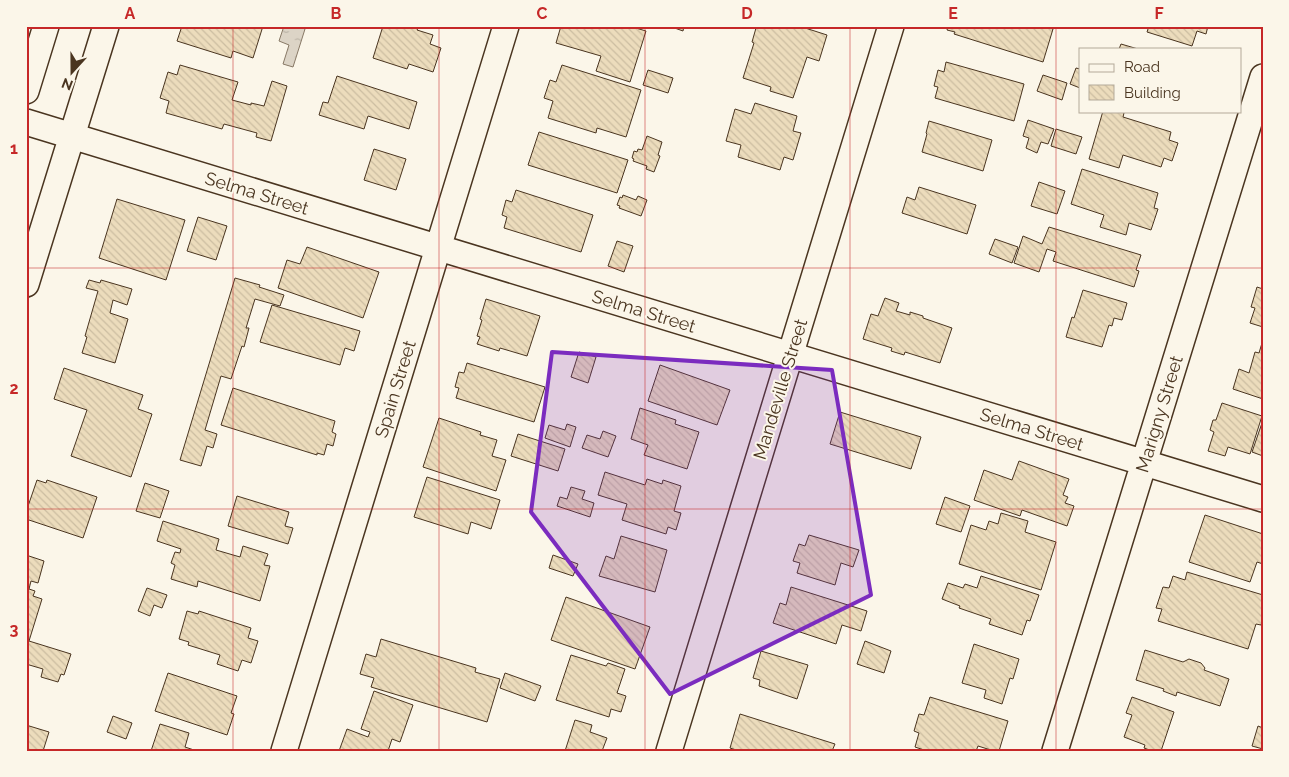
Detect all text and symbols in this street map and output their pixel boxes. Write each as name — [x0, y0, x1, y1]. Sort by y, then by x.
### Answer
text: A — [125, 4, 136, 23]
text: B — [331, 4, 342, 23]
text: C — [537, 4, 548, 23]
text: D — [741, 4, 753, 23]
text: E — [948, 4, 958, 23]
text: F — [1154, 4, 1164, 23]
north arrow — [48, 48, 98, 98]
legend — [1079, 48, 1242, 112]
text: Road — [1124, 58, 1160, 76]
text: N — [59, 75, 75, 94]
text: Building — [1124, 84, 1181, 102]
text: 1 — [10, 139, 18, 158]
street label: Selma Street — [203, 167, 311, 219]
street label: Selma Street — [590, 285, 698, 337]
street label: Mandeville Street — [749, 316, 811, 462]
street label: Spain Street — [370, 338, 420, 440]
street label: Marigny Street — [1131, 353, 1187, 475]
text: 2 — [9, 379, 19, 398]
street label: Selma Street — [978, 403, 1086, 455]
text: 3 — [10, 620, 19, 639]

